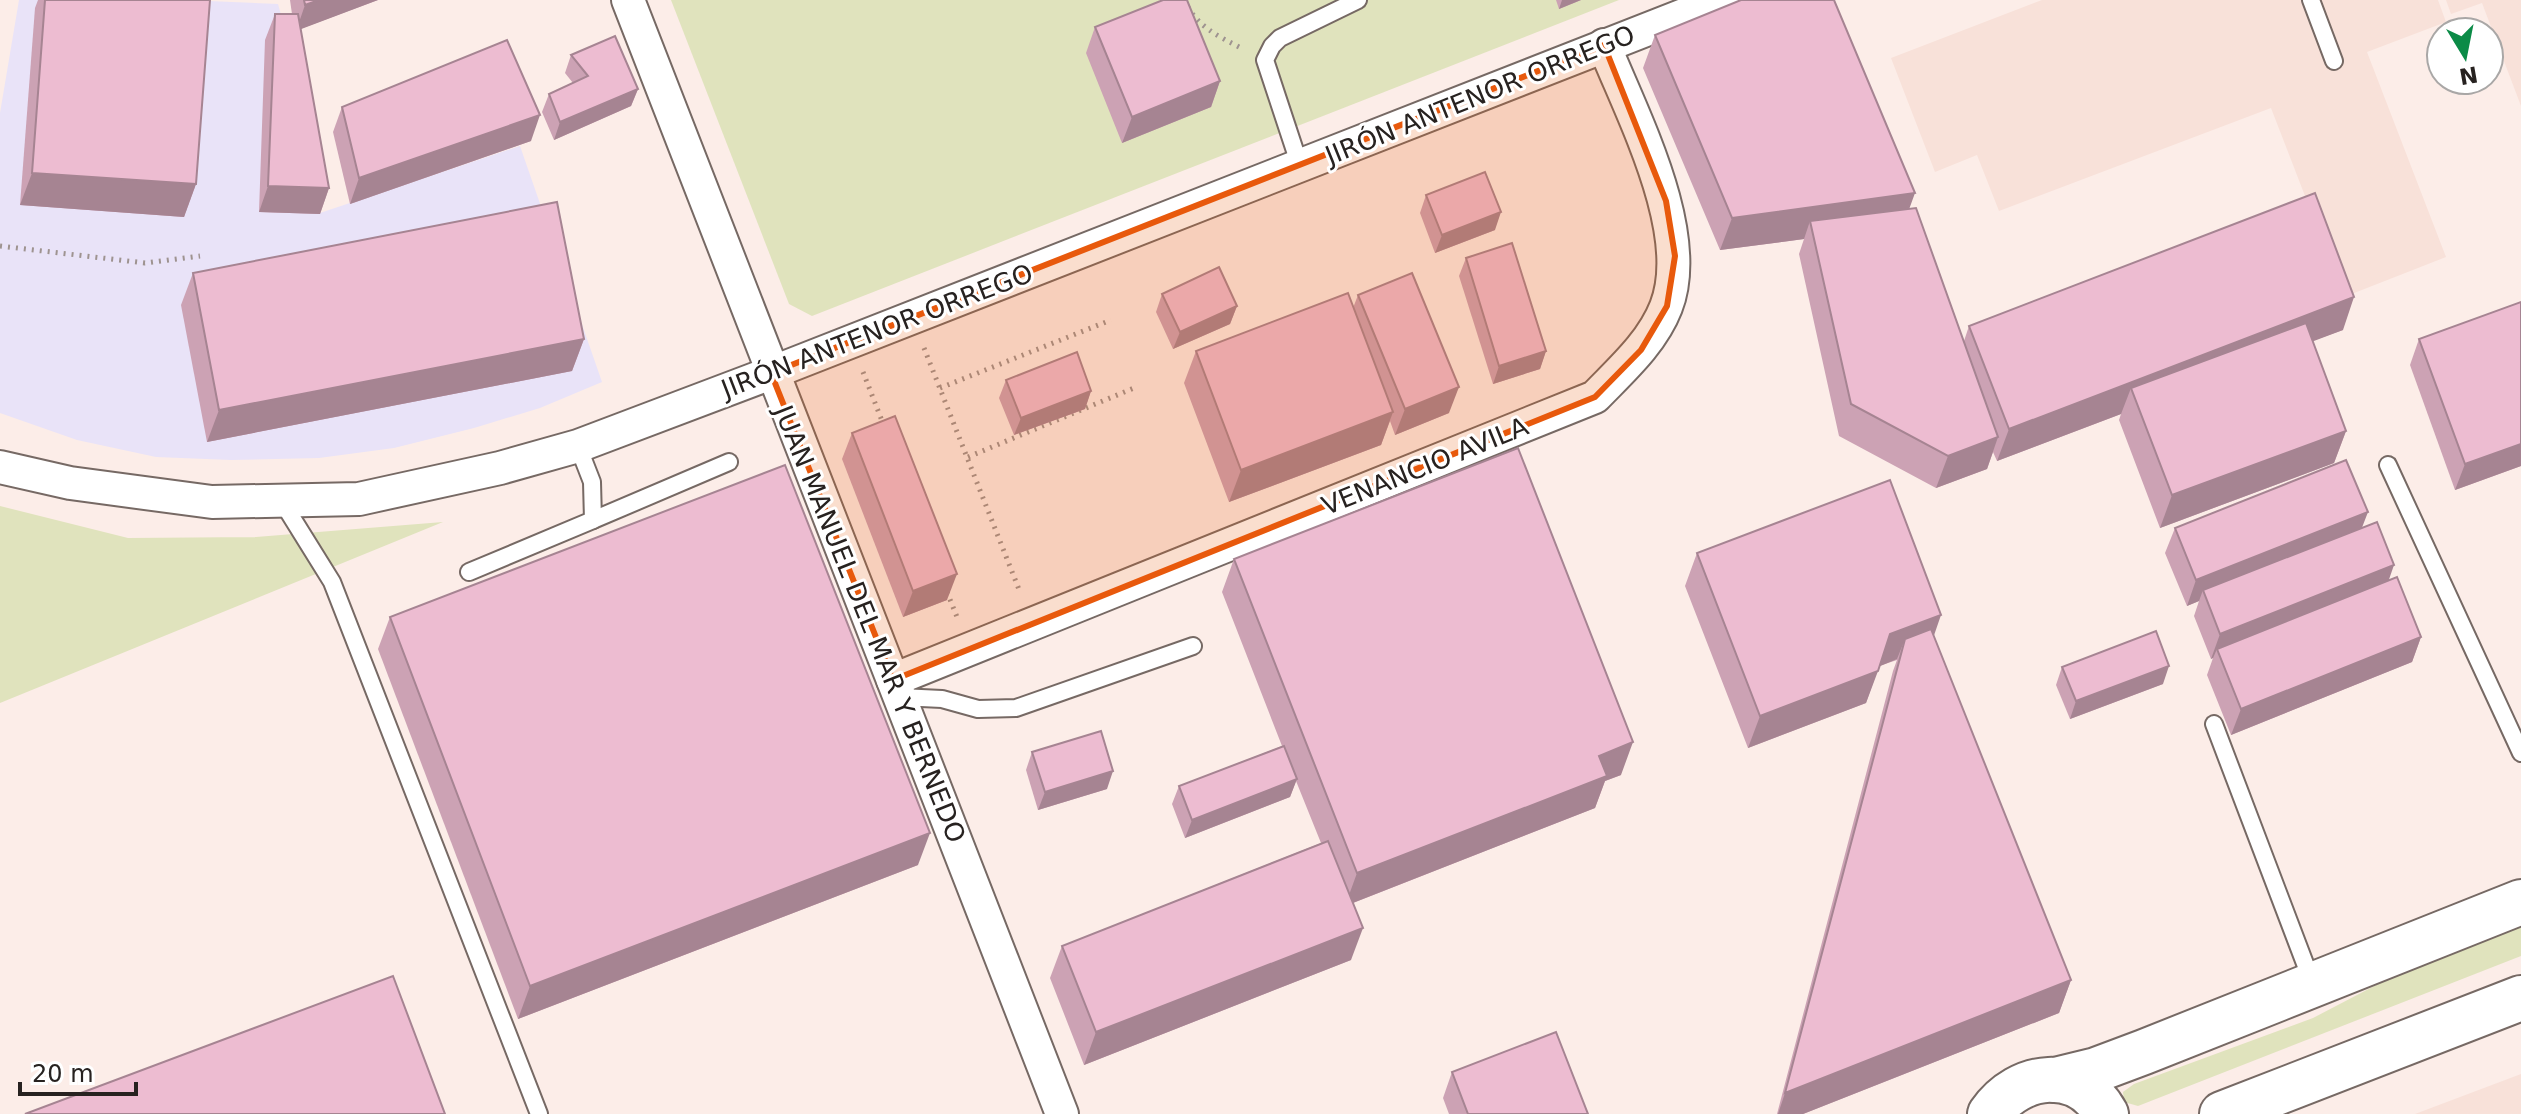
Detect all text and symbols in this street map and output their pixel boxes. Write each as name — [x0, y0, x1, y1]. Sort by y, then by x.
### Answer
north arrow — [2425, 16, 2505, 96]
street label: JIRÓN ANTENOR ORREGO — [1319, 18, 1639, 172]
text: N — [2457, 61, 2480, 89]
street label: JIRÓN ANTENOR ORREGO — [715, 257, 1037, 405]
street label: JUAN MANUEL DEL MAR Y BERNEDO — [768, 399, 972, 847]
street label: VENANCIO AVILA — [1317, 411, 1533, 521]
scale bar — [20, 1046, 136, 1096]
text: 20 m — [32, 1060, 94, 1088]

